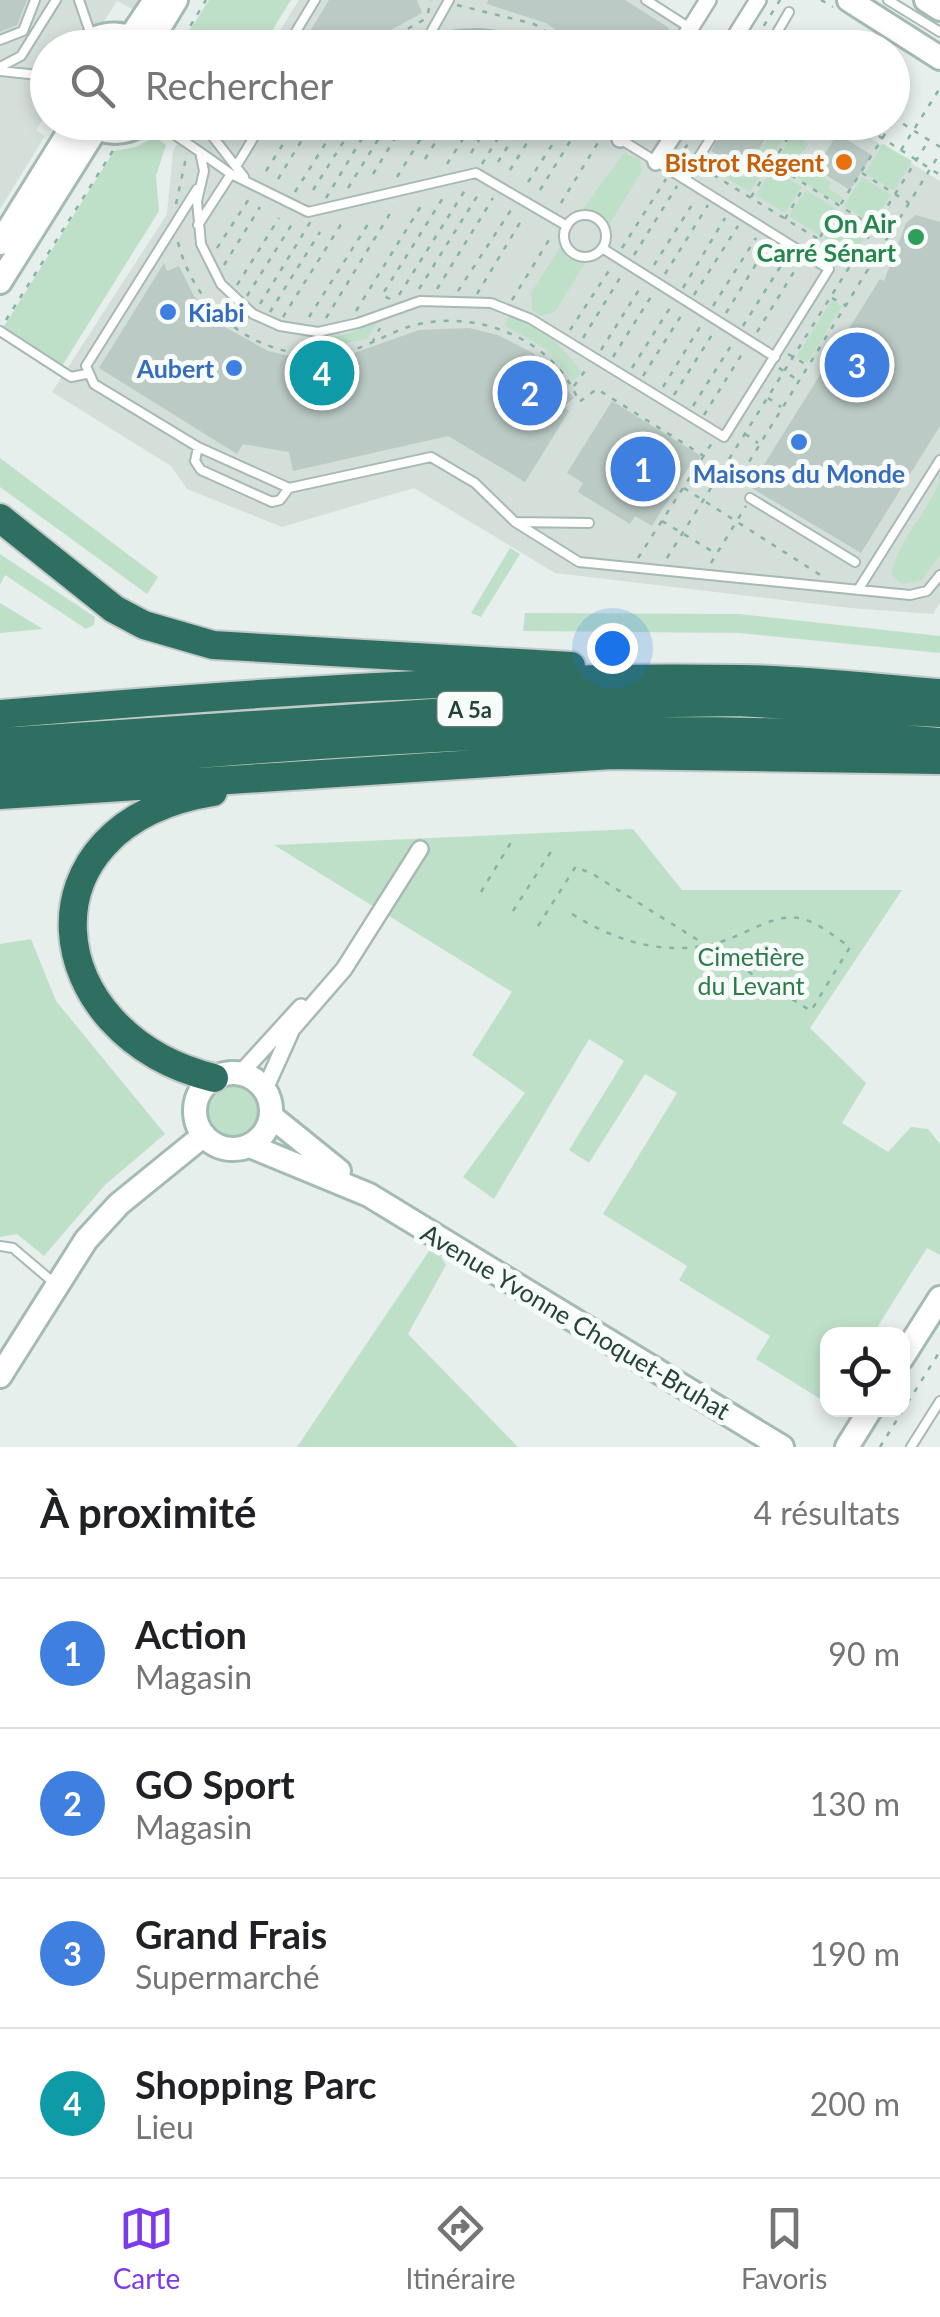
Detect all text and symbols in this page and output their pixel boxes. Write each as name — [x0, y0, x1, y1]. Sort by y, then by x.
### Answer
search box — [30, 30, 910, 140]
icon: search — [65, 58, 120, 113]
text: Rechercher — [145, 62, 333, 108]
place label: Bistrot Régent — [665, 147, 825, 177]
marker: Bistrot Régent — [833, 151, 855, 173]
place label: On Air Carré Sénart — [757, 208, 897, 267]
marker: On Air Carré Sénart — [905, 226, 927, 248]
place label: Kiabi — [188, 297, 245, 327]
marker: Kiabi — [157, 301, 179, 323]
pin: 3 — [824, 328, 890, 402]
pin: 4 — [290, 336, 354, 410]
place label: Aubert — [136, 353, 215, 383]
pin: 2 — [498, 356, 562, 430]
marker: Aubert — [223, 357, 245, 379]
marker: Maisons du Monde — [788, 431, 810, 453]
pin: 1 — [610, 432, 676, 506]
place label: Maisons du Monde — [693, 458, 905, 488]
your location — [587, 623, 638, 674]
road number: A 5a — [438, 692, 502, 726]
park label: Cimetière du Levant — [698, 941, 805, 1000]
street label: Avenue Yvonne Choquet-Bruhat — [416, 1217, 736, 1425]
map controls — [820, 1327, 910, 1417]
button: locate — [820, 1327, 910, 1417]
text: À proximité — [40, 1487, 256, 1537]
text: 4 résultats — [754, 1493, 900, 1532]
text: Action — [135, 1611, 247, 1657]
text: 1 — [63, 1634, 82, 1673]
text: 90 m — [828, 1634, 900, 1673]
text: Magasin — [135, 1657, 252, 1696]
text: GO Sport — [135, 1761, 295, 1807]
text: 2 — [63, 1784, 82, 1823]
text: 130 m — [810, 1784, 900, 1823]
text: Magasin — [135, 1807, 252, 1846]
text: Grand Frais — [135, 1911, 327, 1957]
text: 3 — [63, 1934, 82, 1973]
text: 190 m — [810, 1934, 900, 1973]
text: Supermarché — [135, 1957, 320, 1996]
text: Shopping Parc — [135, 2061, 377, 2107]
text: 4 — [63, 2084, 82, 2123]
text: 200 m — [810, 2084, 900, 2123]
text: Lieu — [135, 2107, 194, 2146]
tab: Carte — [113, 2201, 180, 2295]
tab: Itinéraire — [406, 2201, 516, 2295]
tab: Favoris — [741, 2201, 827, 2295]

